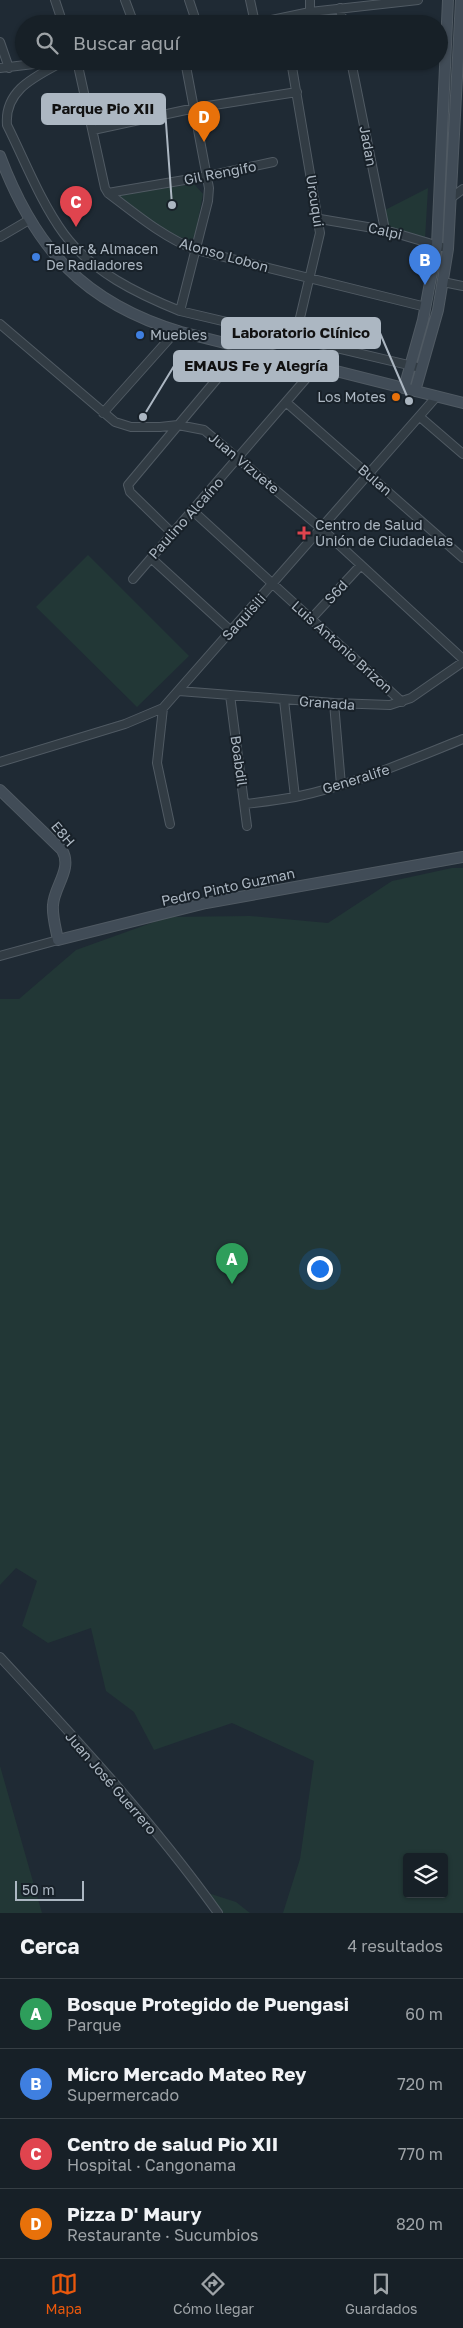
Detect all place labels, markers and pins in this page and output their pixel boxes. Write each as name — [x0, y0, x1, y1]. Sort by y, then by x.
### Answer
callout: Parque Pio XII — [42, 94, 165, 124]
pin: D — [188, 101, 220, 142]
pin: C — [60, 186, 92, 227]
place label: Taller & Almacen De Radiadores — [46, 240, 158, 273]
pin: B — [409, 244, 441, 285]
marker: Taller & Almacen De Radiadores — [30, 251, 42, 263]
callout: Laboratorio Clínico — [222, 318, 380, 348]
place label: Muebles — [150, 326, 207, 343]
marker: Muebles — [134, 329, 146, 341]
callout: EMAUS Fe y Alegría — [174, 351, 338, 381]
place label: Los Motes — [317, 388, 386, 405]
marker: Los Motes — [390, 391, 402, 403]
place label: Centro de Salud Unión de Ciudadelas — [315, 516, 453, 549]
marker: Centro de Salud Unión de Ciudadelas — [297, 526, 311, 540]
pin: A — [216, 1243, 248, 1284]

